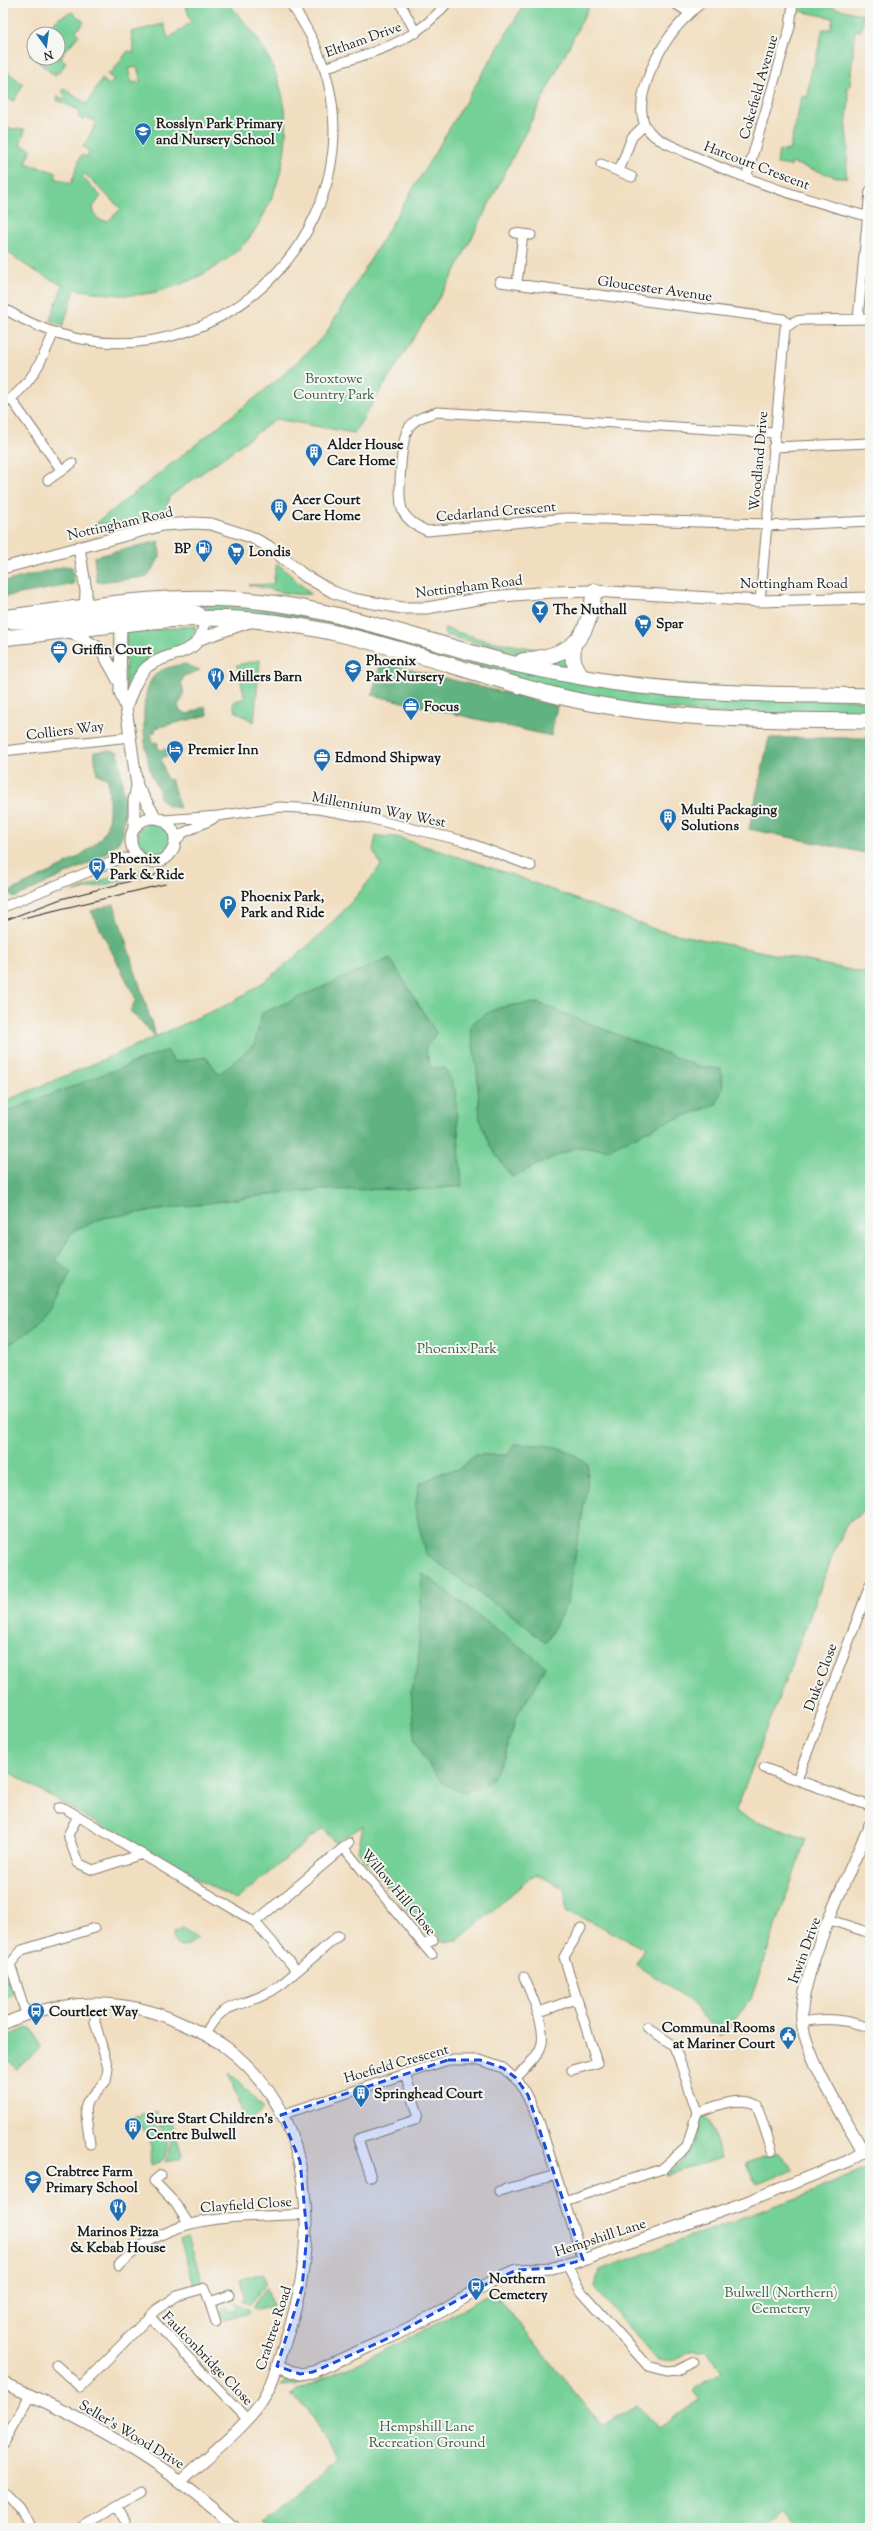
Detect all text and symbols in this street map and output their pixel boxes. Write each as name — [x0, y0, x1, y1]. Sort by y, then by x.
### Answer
street label: Eltham Drive — [323, 18, 405, 64]
north arrow — [26, 26, 66, 66]
street label: Cokefield Avenue — [735, 33, 784, 142]
text: N — [42, 46, 55, 64]
place label: Rosslyn Park Primary and Nursery School — [156, 115, 283, 151]
school or university icon: Rosslyn Park Primary and Nursery School — [133, 121, 153, 146]
street label: Harcourt Crescent — [701, 137, 812, 196]
street label: Gloucester Avenue — [596, 272, 713, 308]
park label: Broxtowe Country Park — [293, 370, 375, 406]
street label: Woodland Drive — [746, 410, 774, 512]
place label: Alder House Care Home — [327, 436, 404, 472]
building icon: Alder House Care Home — [304, 442, 324, 467]
place label: Acer Court Care Home — [292, 491, 361, 527]
building icon: Acer Court Care Home — [269, 497, 289, 522]
street label: Cedarland Crescent — [435, 498, 557, 528]
street label: Nottingham Road — [66, 503, 175, 547]
fuel station icon: BP — [194, 538, 214, 563]
place label: BP — [174, 540, 191, 560]
supermarket icon: Londis — [226, 541, 246, 566]
place label: Londis — [249, 543, 291, 563]
street label: Nottingham Road — [415, 571, 524, 604]
street label: Nottingham Road — [740, 575, 848, 595]
bar icon: The Nuthall — [530, 599, 550, 624]
place label: The Nuthall — [553, 601, 627, 621]
supermarket icon: Spar — [633, 613, 653, 638]
place label: Spar — [656, 615, 684, 635]
office icon: Griffin Court — [49, 639, 69, 664]
place label: Griffin Court — [72, 641, 152, 661]
place label: Phoenix Park Nursery — [366, 652, 444, 688]
school or university icon: Phoenix Park Nursery — [343, 658, 363, 683]
restaurant icon: Millers Barn — [206, 666, 226, 691]
place label: Millers Barn — [229, 668, 303, 688]
office icon: Focus — [401, 696, 421, 721]
place label: Focus — [424, 698, 460, 718]
street label: Colliers Way — [25, 717, 105, 747]
hotel icon: Premier Inn — [165, 739, 185, 764]
place label: Premier Inn — [188, 741, 260, 761]
office icon: Edmond Shipway — [312, 747, 332, 772]
place label: Edmond Shipway — [335, 749, 441, 769]
street label: Millennium Way West — [310, 788, 448, 834]
place label: Multi Packaging Solutions — [681, 801, 777, 837]
building icon: Multi Packaging Solutions — [658, 807, 678, 832]
place label: Phoenix Park & Ride — [110, 850, 185, 886]
bus stop icon: Phoenix Park & Ride — [87, 856, 107, 881]
place label: Phoenix Park, Park and Ride — [241, 888, 325, 924]
parking icon: Phoenix Park, Park and Ride — [218, 894, 238, 919]
park label: Phoenix Park — [417, 1340, 497, 1360]
street label: Duke Close — [800, 1641, 843, 1714]
street label: Willow Hill Close — [355, 1846, 440, 1941]
street label: Irwin Drive — [785, 1915, 827, 1987]
bus stop icon: Courtleet Way — [26, 2001, 46, 2026]
place label: Courtleet Way — [49, 2003, 138, 2023]
place label: Communal Rooms at Mariner Court — [662, 2019, 775, 2055]
public building icon: Communal Rooms at Mariner Court — [778, 2025, 798, 2050]
street label: Hoefield Crescent — [342, 2040, 451, 2089]
building icon: Springhead Court — [351, 2083, 371, 2108]
place label: Springhead Court — [374, 2085, 483, 2105]
place label: Sure Start Children's Centre Bulwell — [146, 2110, 274, 2146]
building icon: Sure Start Children's Centre Bulwell — [123, 2116, 143, 2141]
place label: Crabtree Farm Primary School — [46, 2163, 138, 2199]
school or university icon: Crabtree Farm Primary School — [23, 2169, 43, 2194]
street label: Clayfield Close — [200, 2193, 293, 2219]
restaurant icon: Marinos Pizza & Kebab House — [108, 2197, 128, 2222]
street label: Hempshill Lane — [552, 2215, 649, 2263]
place label: Marinos Pizza & Kebab House — [70, 2223, 166, 2259]
place label: Northern Cemetery — [489, 2270, 548, 2306]
bus stop icon: Northern Cemetery — [466, 2276, 486, 2301]
street label: Crabtree Road — [252, 2284, 298, 2373]
park label: Bulwell (Northern) Cemetery — [724, 2284, 838, 2320]
street label: Faulconbridge Close — [157, 2308, 257, 2411]
street label: Seller's Wood Drive — [74, 2396, 188, 2475]
park label: Hempshill Lane Recreation Ground — [369, 2418, 485, 2454]

